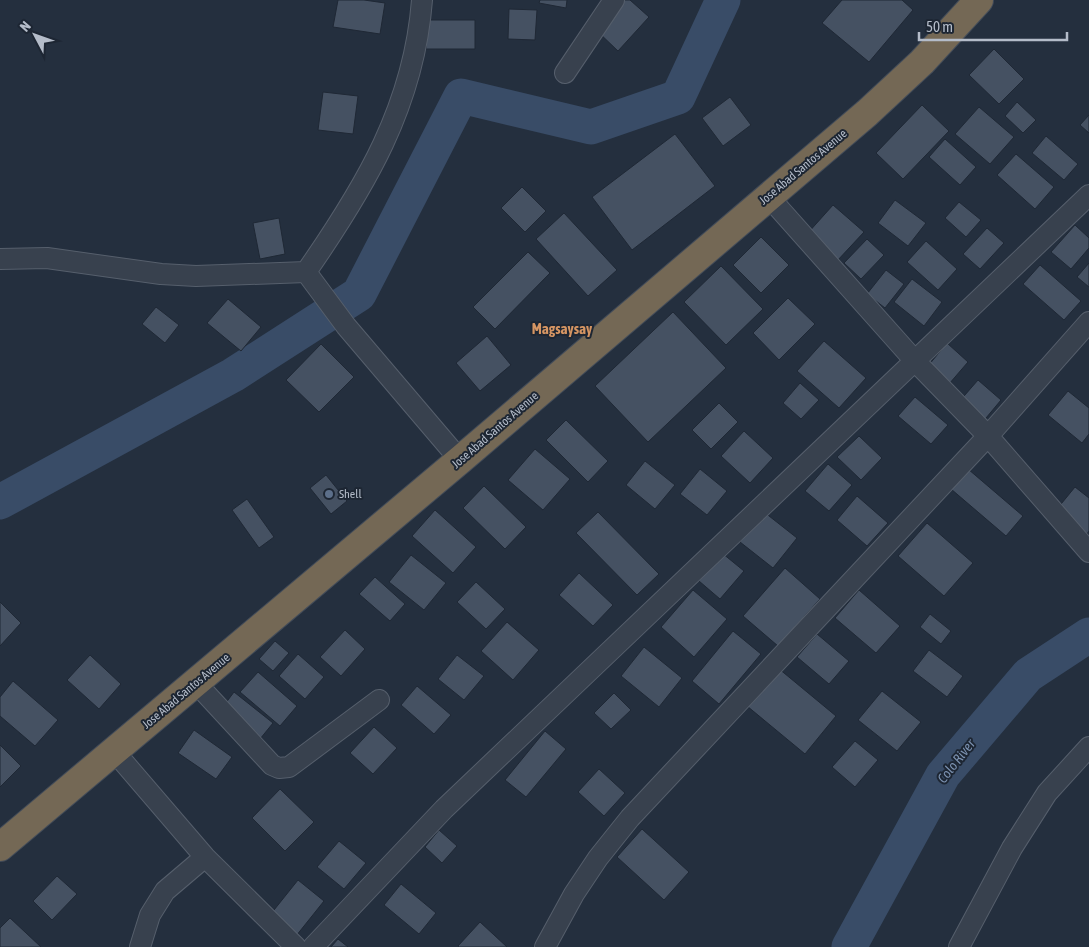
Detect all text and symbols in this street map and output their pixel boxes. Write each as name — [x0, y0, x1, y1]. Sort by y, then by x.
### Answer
north arrow — [10, 10, 60, 60]
scale bar — [919, 10, 1066, 42]
text: N — [16, 18, 34, 35]
text: 50 m — [926, 18, 953, 35]
street label: Jose Abad Santos Avenue — [756, 126, 850, 208]
district label: Magsaysay — [532, 320, 593, 337]
street label: Jose Abad Santos Avenue — [449, 389, 541, 471]
place label: Shell — [339, 487, 362, 501]
marker: Shell — [323, 488, 335, 500]
street label: Jose Abad Santos Avenue — [139, 650, 233, 732]
water label: Colo River — [934, 735, 979, 786]

